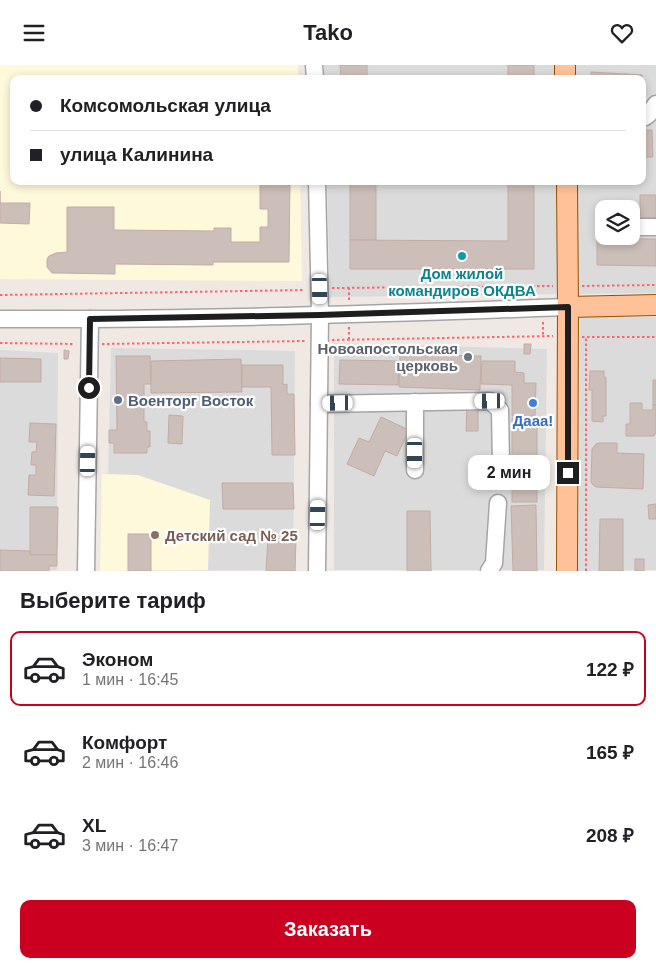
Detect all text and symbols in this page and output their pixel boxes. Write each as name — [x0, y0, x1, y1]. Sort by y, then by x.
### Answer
icon: menu — [20, 19, 48, 47]
icon: heart — [608, 19, 636, 47]
text: Tako — [303, 20, 353, 45]
text: Комсомольская улица — [60, 95, 271, 116]
text: улица Калинина — [60, 144, 213, 165]
map controls — [595, 200, 640, 245]
button: layers — [595, 200, 640, 245]
marker: Дом жилой командиров ОКДВА — [456, 250, 468, 262]
place label: Дом жилой командиров ОКДВА — [388, 265, 536, 299]
car — [312, 274, 327, 304]
place label: Новоапостольская церковь — [317, 340, 458, 374]
marker: Новоапостольская церковь — [462, 351, 474, 363]
route start — [78, 377, 100, 399]
place label: Военторг Восток — [128, 392, 254, 409]
car — [474, 393, 505, 409]
marker: Военторг Восток — [112, 394, 124, 406]
car — [322, 395, 353, 411]
marker: Дааа! — [527, 397, 539, 409]
place label: Дааа! — [513, 412, 553, 429]
car — [407, 438, 422, 468]
car — [80, 446, 95, 476]
callout: 2 мин — [468, 455, 550, 491]
route end — [557, 462, 579, 484]
text: 2 мин — [487, 464, 531, 481]
car — [310, 500, 325, 530]
place label: Детский сад № 25 — [165, 527, 298, 544]
marker: Детский сад № 25 — [149, 529, 161, 541]
text: Выберите тариф — [20, 588, 206, 613]
icon: car — [22, 646, 67, 691]
text: Эконом — [82, 649, 153, 670]
text: 122 ₽ — [586, 659, 634, 680]
text: 1 мин · 16:45 — [82, 671, 178, 688]
icon: car — [22, 729, 67, 774]
text: Комфорт — [82, 732, 167, 753]
text: 165 ₽ — [586, 742, 634, 763]
text: 2 мин · 16:46 — [82, 754, 178, 771]
icon: car — [22, 812, 67, 857]
text: XL — [82, 815, 106, 836]
text: 208 ₽ — [586, 825, 634, 846]
text: 3 мин · 16:47 — [82, 837, 178, 854]
button: Заказать — [20, 900, 636, 958]

